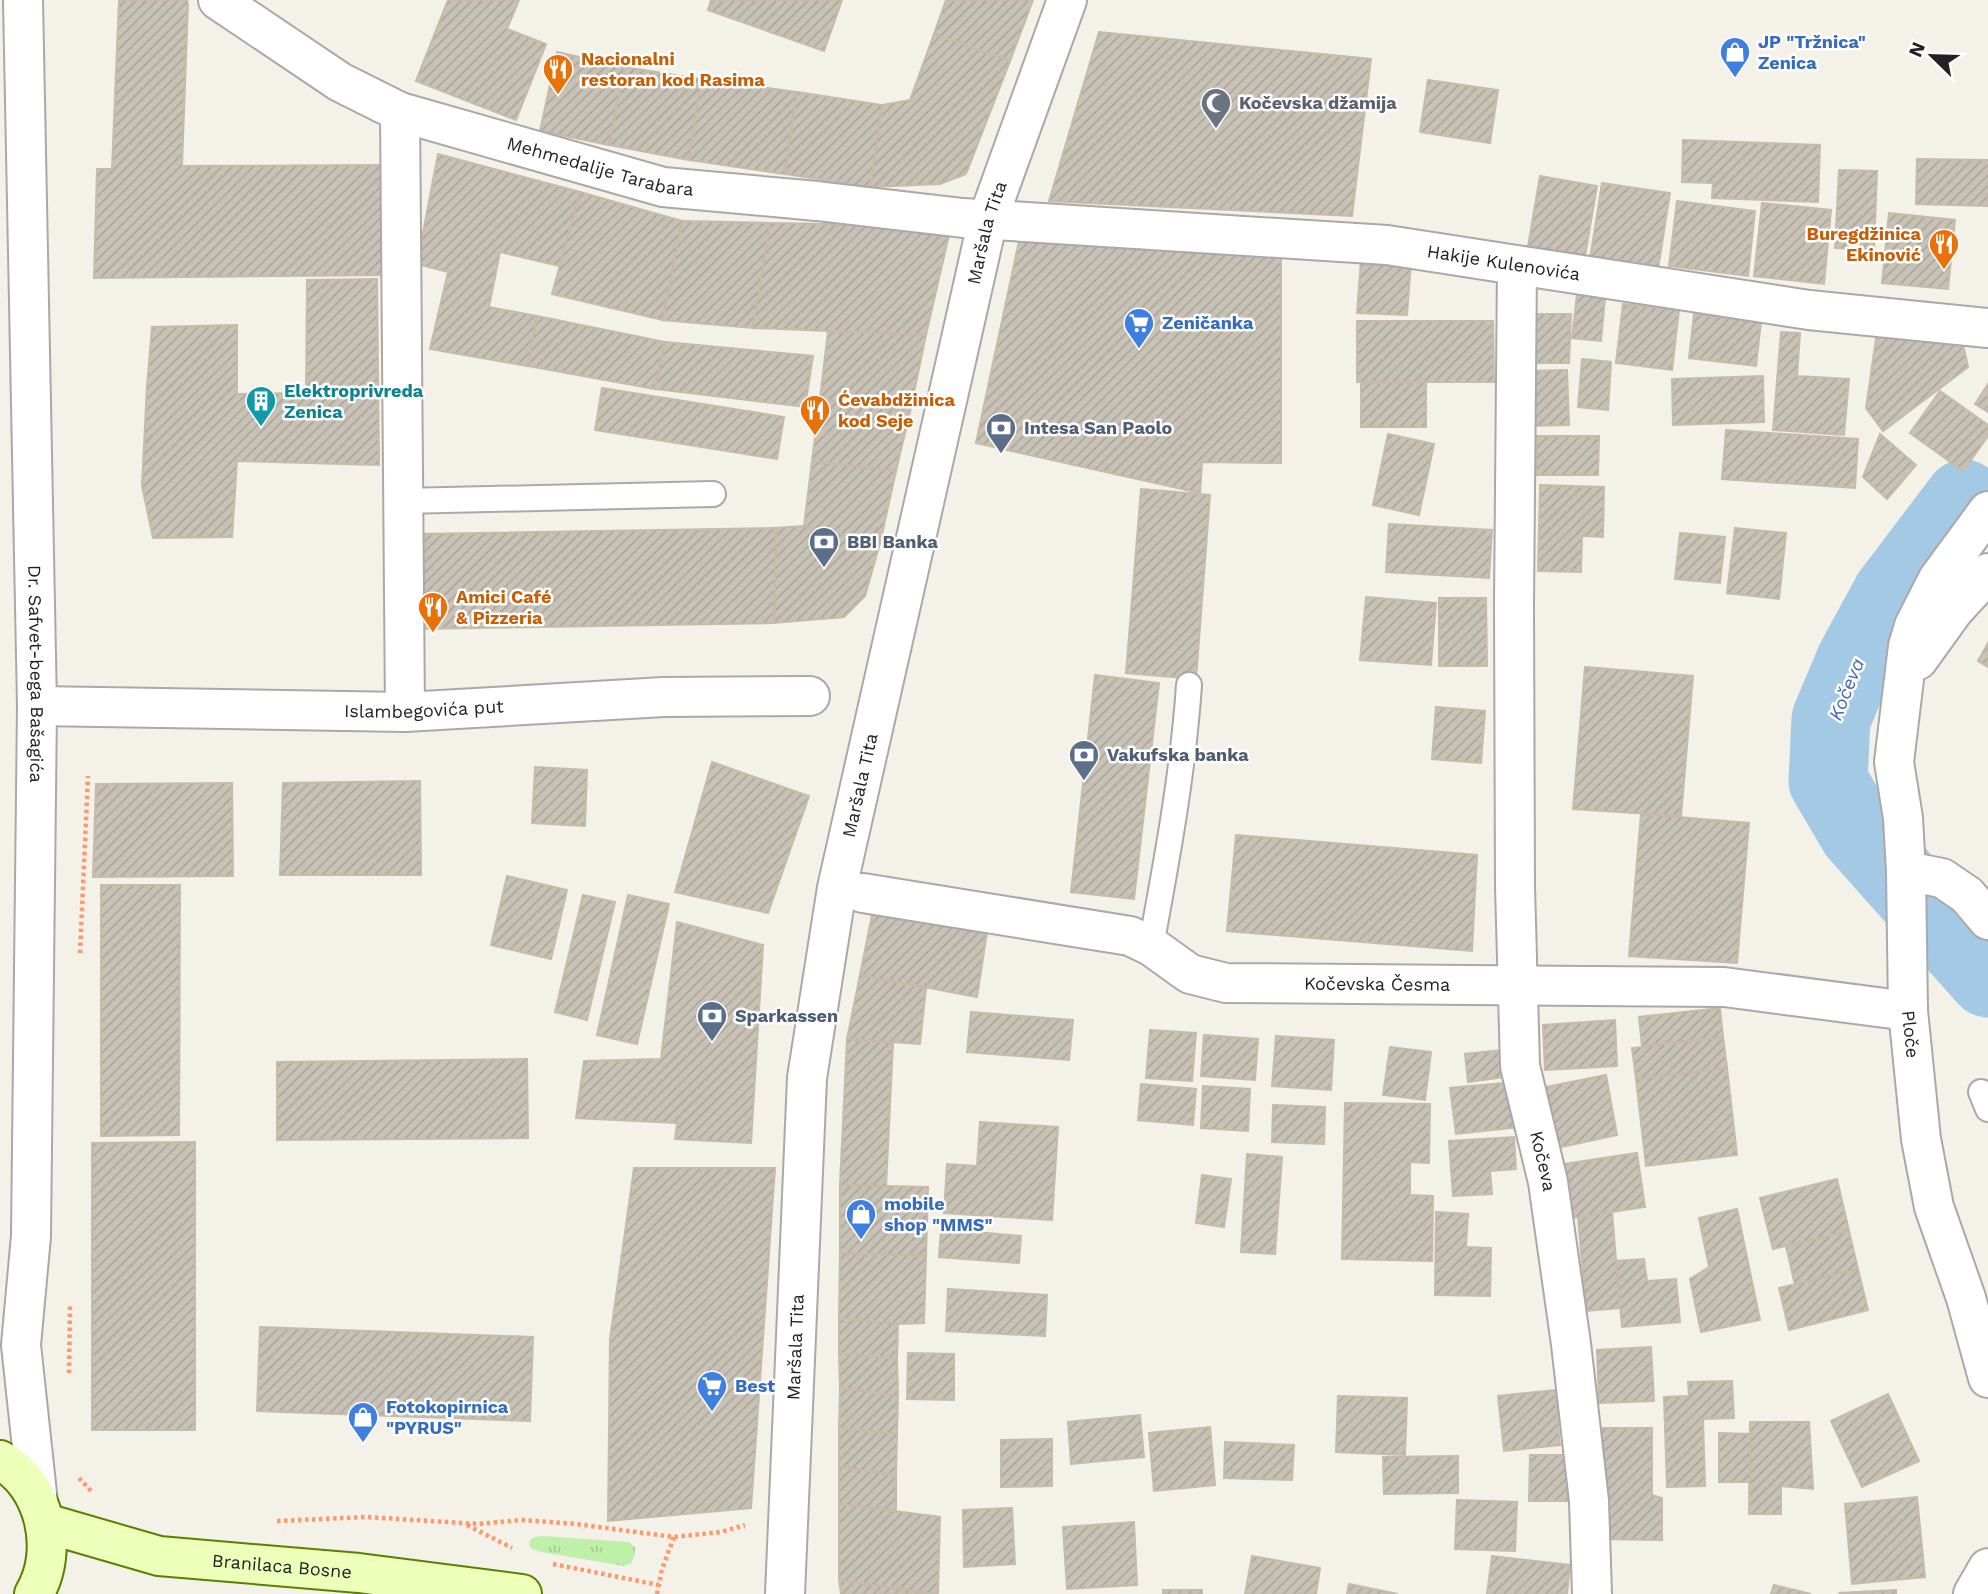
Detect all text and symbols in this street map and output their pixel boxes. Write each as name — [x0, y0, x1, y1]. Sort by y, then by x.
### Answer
north arrow — [1897, 21, 1967, 91]
place label: JP "Tržnica" Zenica — [1758, 31, 1866, 73]
shop icon: JP "Tržnica" Zenica — [1718, 35, 1752, 79]
text: N — [1903, 39, 1930, 61]
place label: Nacionalni restoran kod Rasima — [581, 48, 765, 90]
restaurant icon: Nacionalni restoran kod Rasima — [541, 52, 575, 96]
mosque icon: Kočevska džamija — [1199, 86, 1233, 130]
place label: Kočevska džamija — [1239, 92, 1397, 113]
street label: Mehmedalije Tarabara — [505, 132, 694, 200]
street label: Maršala Tita — [963, 178, 1011, 286]
place label: Buregdžinica Ekinović — [1807, 223, 1922, 265]
restaurant icon: Buregdžinica Ekinović — [1927, 227, 1961, 271]
street label: Hakije Kulenovića — [1426, 240, 1582, 285]
supermarket icon: Zeničanka — [1122, 306, 1156, 350]
place label: Zeničanka — [1162, 312, 1254, 333]
place label: Elektroprivreda Zenica — [284, 380, 424, 422]
building icon: Elektroprivreda Zenica — [244, 384, 278, 428]
place label: Ćevabdžinica kod Seje — [838, 389, 955, 431]
restaurant icon: Ćevabdžinica kod Seje — [798, 393, 832, 437]
bank icon: Intesa San Paolo — [984, 411, 1018, 455]
place label: Intesa San Paolo — [1024, 417, 1172, 438]
bank icon: BBI Banka — [807, 525, 841, 569]
place label: BBI Banka — [847, 531, 939, 552]
street label: Dr. Safvet-bega Bašagića — [24, 565, 48, 783]
place label: Amici Café & Pizzeria — [456, 586, 551, 628]
restaurant icon: Amici Café & Pizzeria — [416, 590, 450, 634]
water label: Kočeva — [1824, 655, 1869, 724]
street label: Islambegovića put — [344, 695, 505, 722]
street label: Maršala Tita — [838, 731, 882, 839]
bank icon: Vakufska banka — [1067, 738, 1101, 782]
place label: Vakufska banka — [1107, 744, 1249, 765]
street label: Kočevska Česma — [1304, 973, 1450, 995]
bank icon: Sparkassen — [695, 999, 729, 1043]
place label: Sparkassen — [735, 1005, 838, 1026]
street label: Ploče — [1898, 1009, 1924, 1059]
street label: Kočeva — [1526, 1129, 1560, 1193]
place label: mobile shop "MMS" — [884, 1193, 992, 1235]
shop icon: mobile shop "MMS" — [844, 1197, 878, 1241]
street label: Maršala Tita — [782, 1294, 808, 1401]
supermarket icon: Best — [695, 1369, 729, 1413]
place label: Best — [735, 1375, 775, 1396]
place label: Fotokopirnica "PYRUS" — [386, 1396, 509, 1438]
shop icon: Fotokopirnica "PYRUS" — [346, 1400, 380, 1444]
street label: Branilaca Bosne — [211, 1550, 353, 1582]

